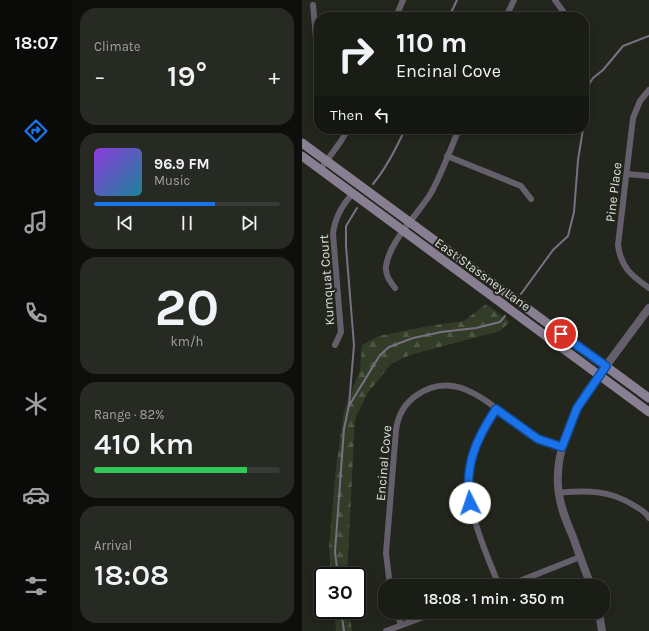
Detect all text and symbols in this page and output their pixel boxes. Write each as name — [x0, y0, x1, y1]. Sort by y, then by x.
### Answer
text: 110 m — [396, 26, 467, 59]
icon: right — [330, 28, 382, 80]
text: 18:07 — [14, 32, 58, 54]
text: Climate — [94, 39, 140, 54]
text: 19° — [167, 58, 207, 94]
text: Encinal Cove — [396, 60, 501, 82]
text: − — [94, 64, 106, 90]
text: + — [268, 64, 280, 90]
icon: left — [371, 104, 393, 126]
text: Then — [330, 106, 363, 124]
icon: directions — [22, 117, 50, 145]
text: 96.9 FM — [154, 155, 210, 173]
street label: Pine Place — [602, 161, 625, 223]
text: Music — [154, 173, 190, 188]
icon: music — [22, 208, 50, 236]
icon: previous — [114, 212, 136, 234]
icon: pause — [176, 212, 198, 234]
icon: next — [238, 212, 260, 234]
street label: Kumquat Court — [316, 234, 338, 326]
street label: East Stassney Lane — [432, 235, 534, 314]
text: 20 — [155, 277, 219, 338]
icon: phone — [22, 299, 50, 327]
pin — [544, 317, 578, 351]
icon: arrive — [550, 323, 572, 345]
text: km/h — [171, 334, 203, 349]
icon: climate — [22, 390, 50, 418]
text: Range · 82% — [94, 407, 164, 422]
street label: Encinal Cove — [373, 424, 394, 501]
text: 410 km — [94, 426, 194, 462]
icon: car — [22, 481, 50, 509]
position arrow — [449, 482, 491, 524]
text: Arrival — [94, 538, 132, 553]
text: 18:08 — [94, 557, 169, 593]
speed limit sign: 30 — [314, 567, 366, 619]
icon: filters — [22, 572, 50, 600]
text: 18:08 · 1 min · 350 m — [424, 590, 564, 608]

